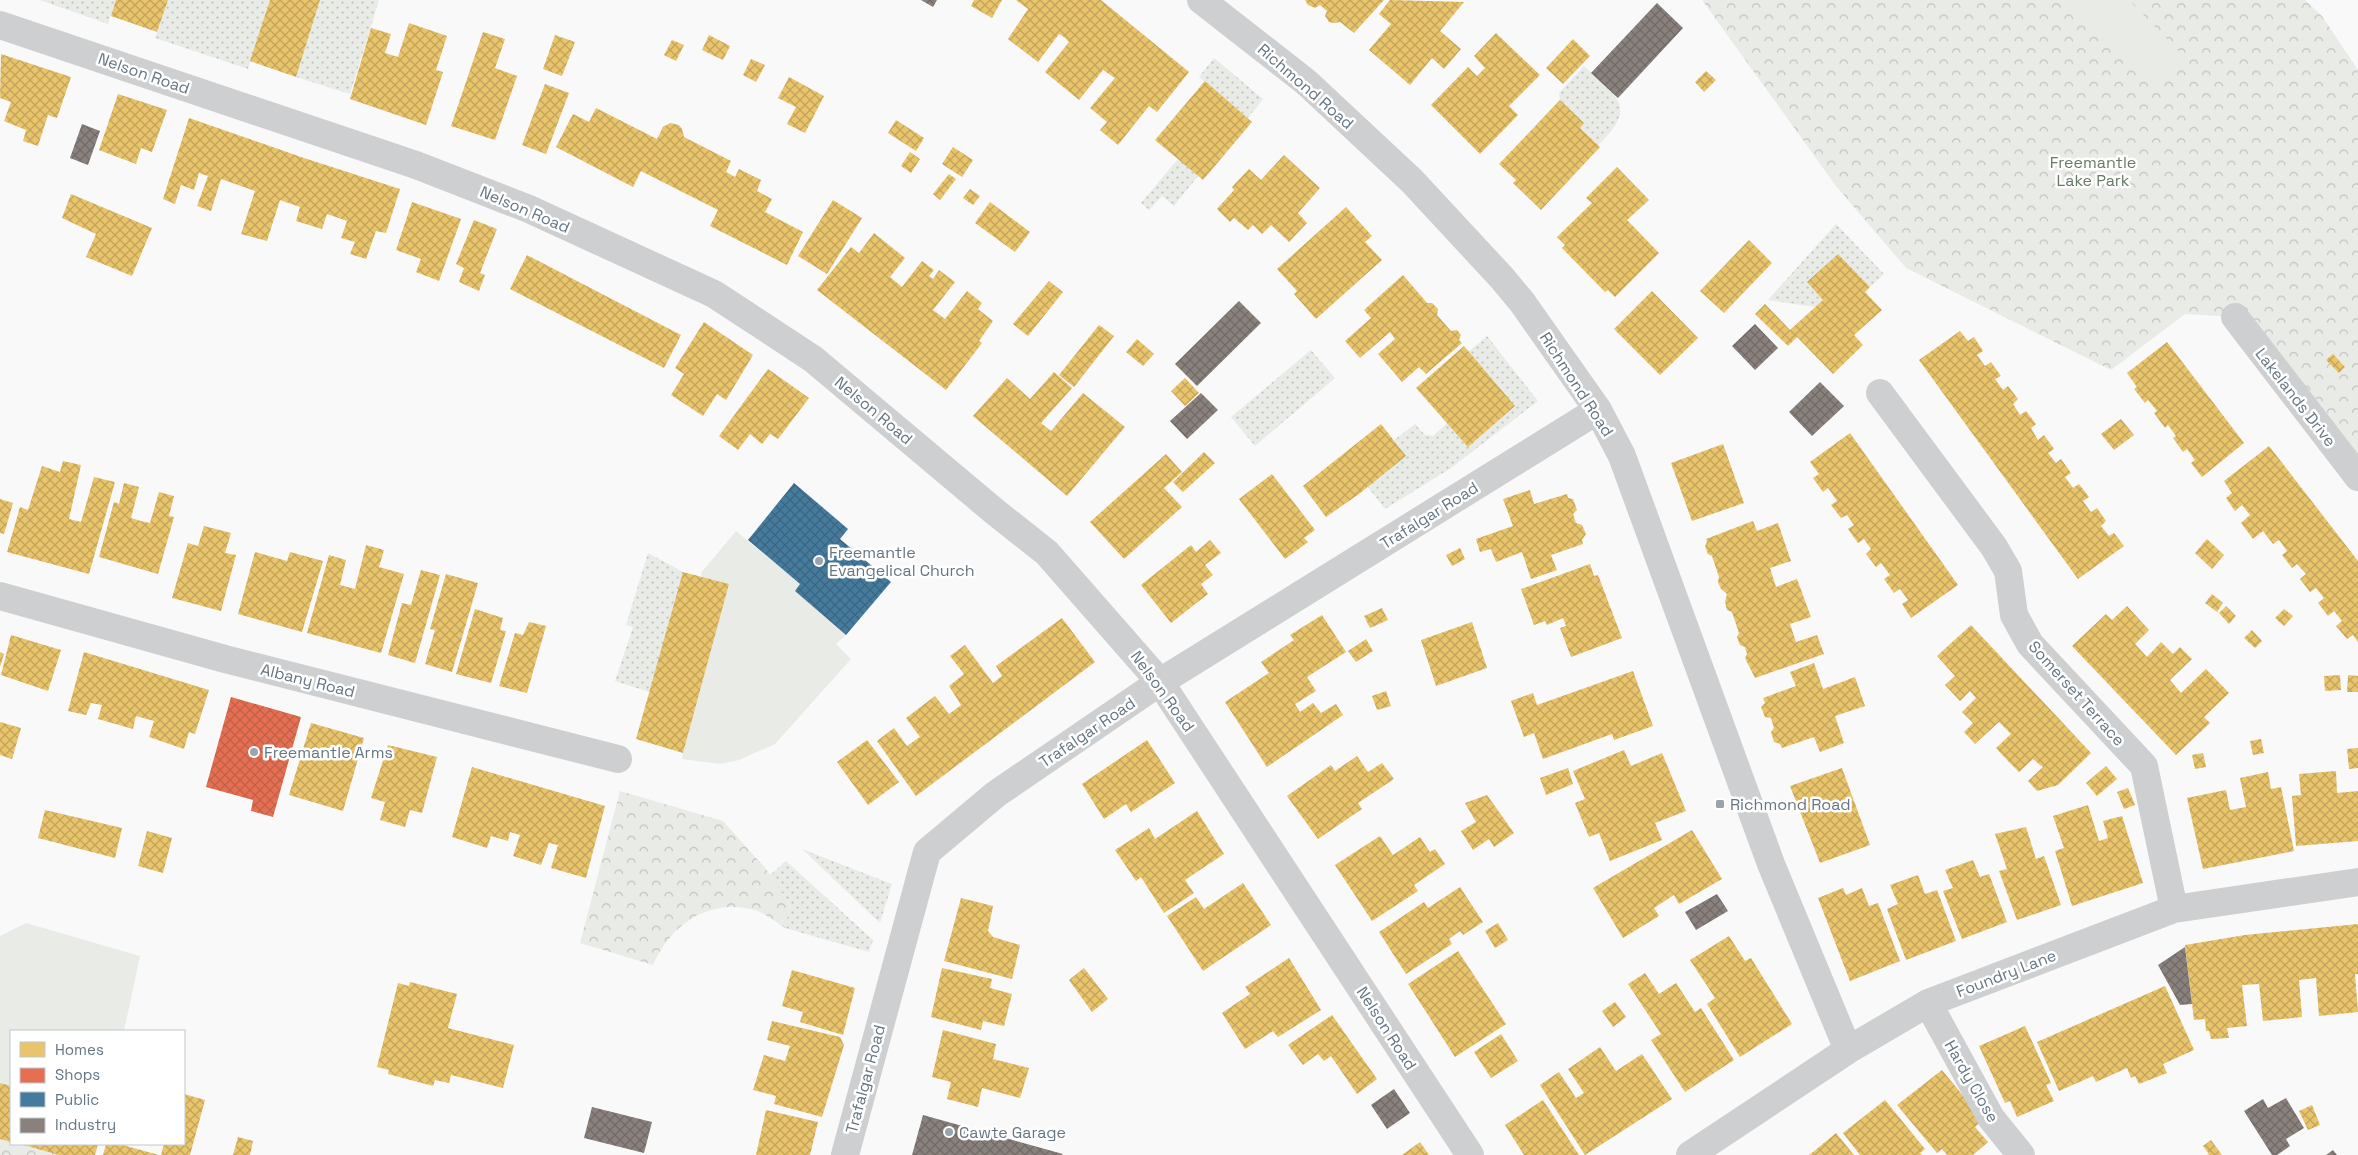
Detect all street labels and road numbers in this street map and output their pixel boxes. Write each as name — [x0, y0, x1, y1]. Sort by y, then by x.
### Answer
street label: Richmond Road — [1253, 39, 1358, 134]
street label: Nelson Road — [95, 48, 192, 99]
street label: Nelson Road — [477, 181, 573, 238]
street label: Richmond Road — [1535, 328, 1618, 441]
street label: Lakelands Drive — [2250, 344, 2341, 451]
street label: Nelson Road — [830, 372, 917, 449]
street label: Trafalgar Road — [1376, 477, 1482, 554]
street label: Somerset Terrace — [2024, 636, 2129, 750]
street label: Nelson Road — [1126, 646, 1199, 736]
street label: Albany Road — [259, 659, 357, 702]
street label: Trafalgar Road — [1035, 693, 1139, 772]
street label: Foundry Lane — [1953, 945, 2059, 1002]
street label: Nelson Road — [1352, 982, 1421, 1074]
street label: Trafalgar Road — [841, 1023, 890, 1136]
street label: Hardy Close — [1940, 1036, 2004, 1126]

